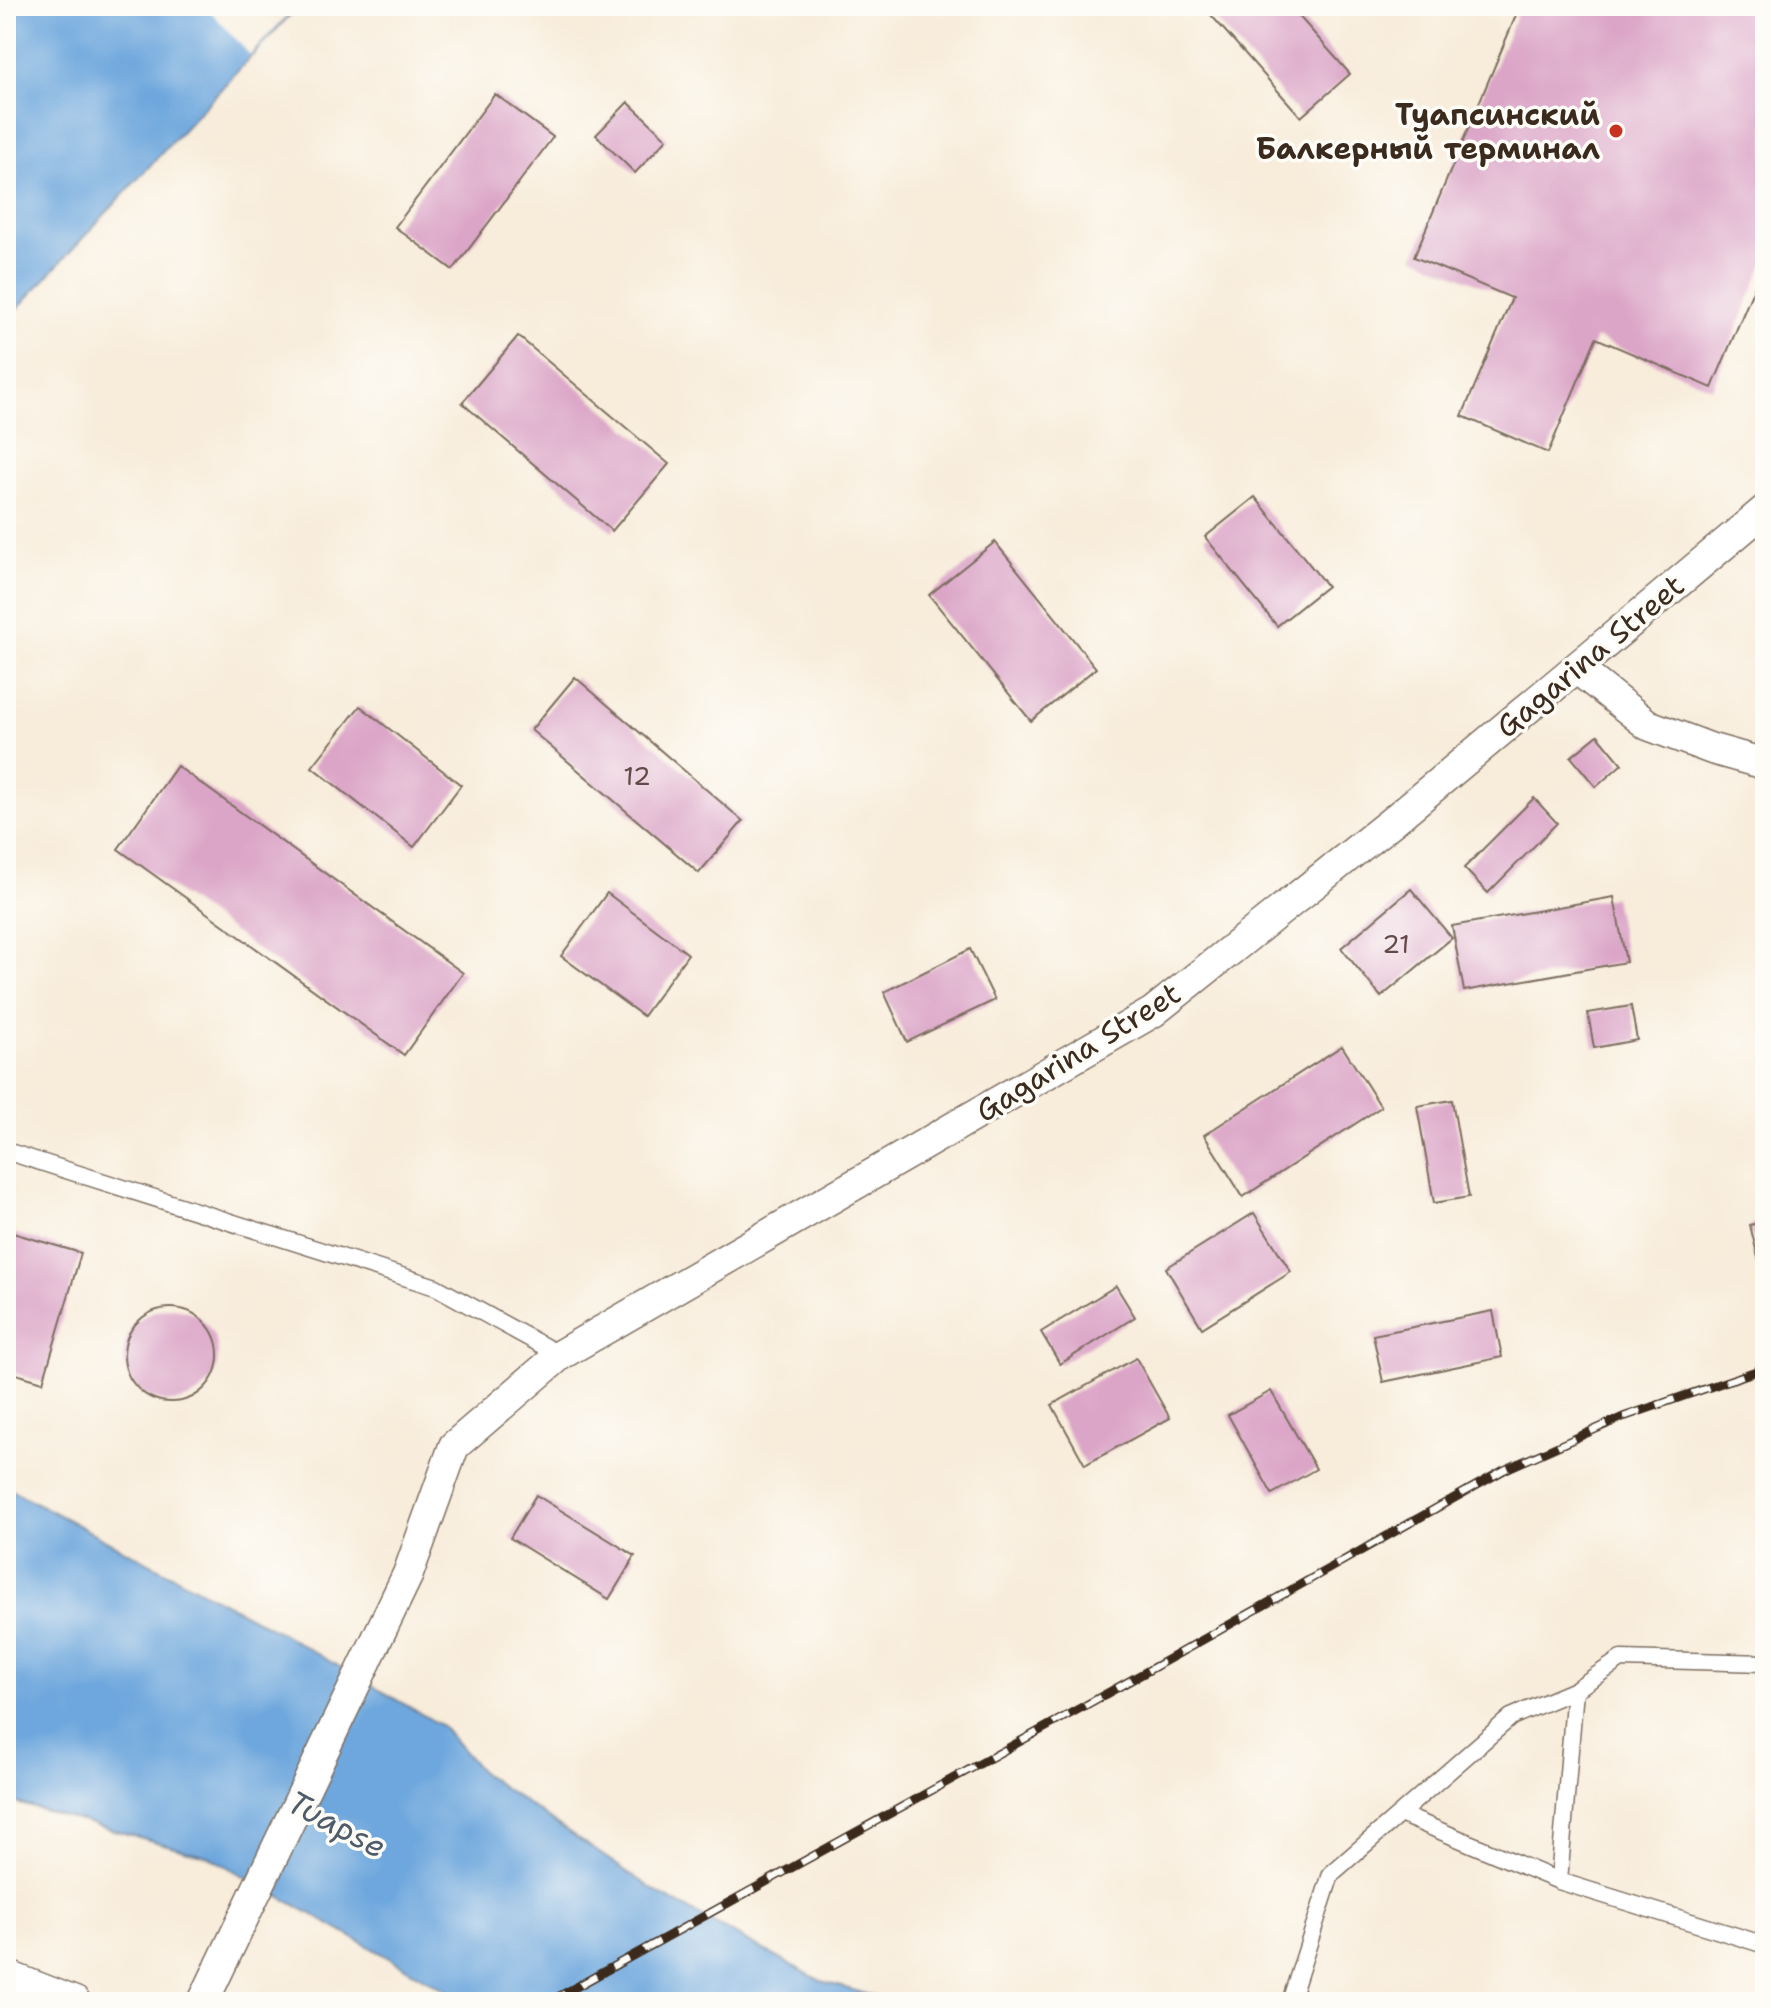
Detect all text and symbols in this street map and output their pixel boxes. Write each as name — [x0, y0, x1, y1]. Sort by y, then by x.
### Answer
place label: Туапсинский Балкерный терминал — [1256, 94, 1600, 169]
marker: Туапсинский Балкерный терминал — [1607, 122, 1625, 140]
street label: Gagarina Street — [1487, 565, 1693, 747]
house number: 12 — [623, 758, 651, 793]
house number: 21 — [1382, 926, 1410, 961]
street label: Gagarina Street — [968, 973, 1188, 1131]
water label: Tuapse — [280, 1780, 394, 1868]

